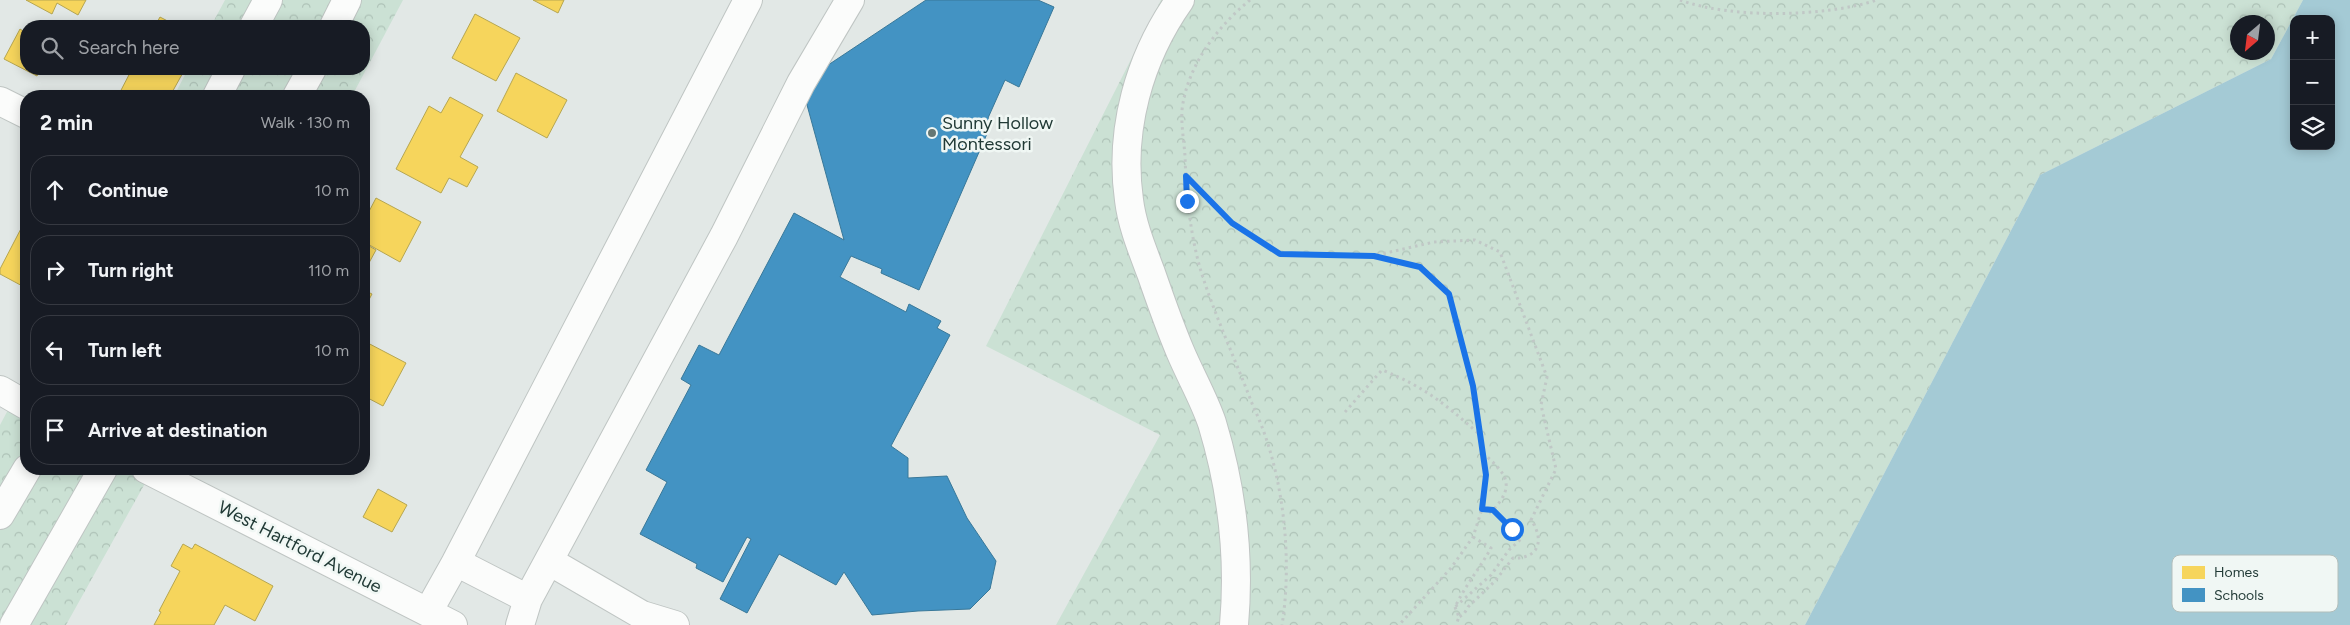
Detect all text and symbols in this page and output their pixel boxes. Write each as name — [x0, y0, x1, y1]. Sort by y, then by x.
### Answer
north arrow — [2230, 15, 2275, 60]
map controls — [2290, 15, 2335, 150]
button: + — [2290, 15, 2335, 60]
search box — [20, 20, 370, 75]
icon: search — [38, 34, 66, 62]
text: Search here — [78, 36, 180, 59]
button: − — [2290, 60, 2335, 105]
button: layers — [2290, 105, 2335, 150]
text: 2 min — [40, 110, 93, 135]
place label: Sunny Hollow Montessori — [942, 112, 1053, 155]
text: Walk · 130 m — [261, 113, 350, 132]
marker: Sunny Hollow Montessori — [926, 127, 938, 139]
icon: ahead — [41, 176, 69, 204]
text: Continue — [88, 179, 168, 202]
text: 10 m — [315, 181, 349, 200]
route end — [1176, 190, 1199, 213]
icon: right — [41, 256, 69, 284]
text: Turn right — [88, 259, 174, 282]
text: 110 m — [308, 261, 349, 280]
icon: left — [41, 336, 69, 364]
text: Turn left — [88, 339, 162, 362]
text: 10 m — [315, 341, 349, 360]
icon: arrive — [41, 416, 69, 444]
text: Arrive at destination — [88, 419, 267, 442]
street label: West Hartford Avenue — [215, 496, 386, 598]
route start — [1501, 518, 1524, 541]
legend — [2172, 555, 2338, 612]
text: Homes — [2214, 564, 2259, 581]
text: Schools — [2214, 587, 2264, 604]

